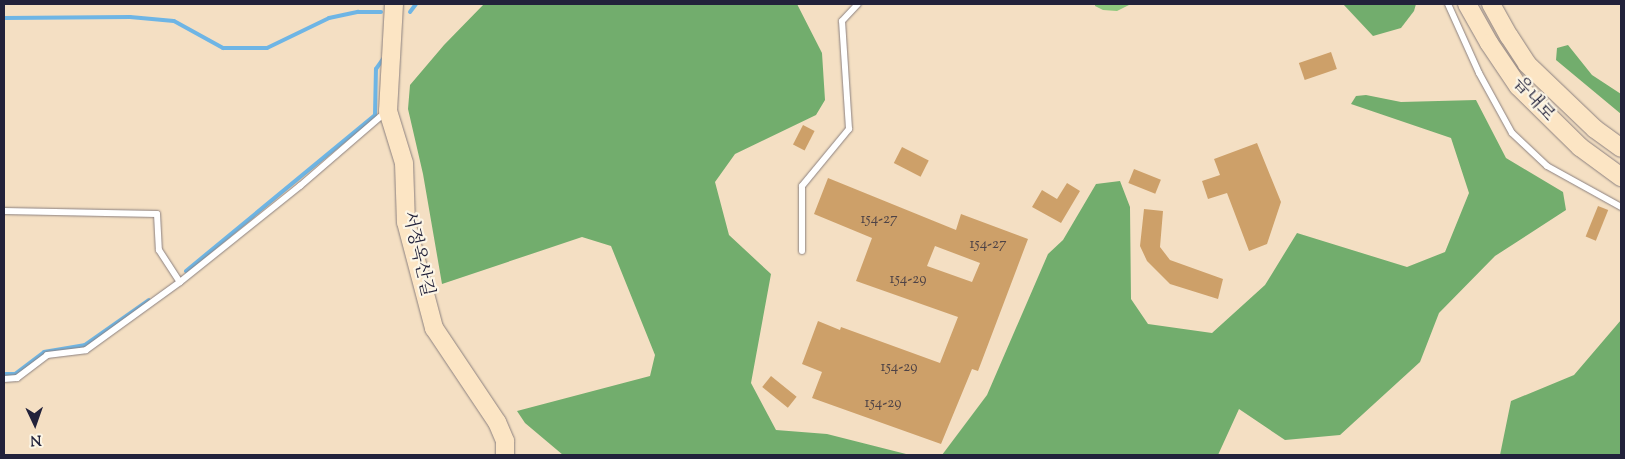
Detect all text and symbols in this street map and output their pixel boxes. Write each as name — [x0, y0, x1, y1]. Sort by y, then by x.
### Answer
street label: 읍내로 — [1508, 73, 1558, 127]
street label: 서정옥산길 — [397, 209, 437, 299]
house number: 154-27 — [860, 211, 898, 229]
house number: 154-27 — [969, 236, 1007, 254]
house number: 154-29 — [890, 271, 926, 289]
house number: 154-29 — [881, 359, 917, 377]
house number: 154-29 — [865, 395, 901, 413]
north arrow — [10, 399, 60, 449]
text: N — [30, 429, 42, 449]

